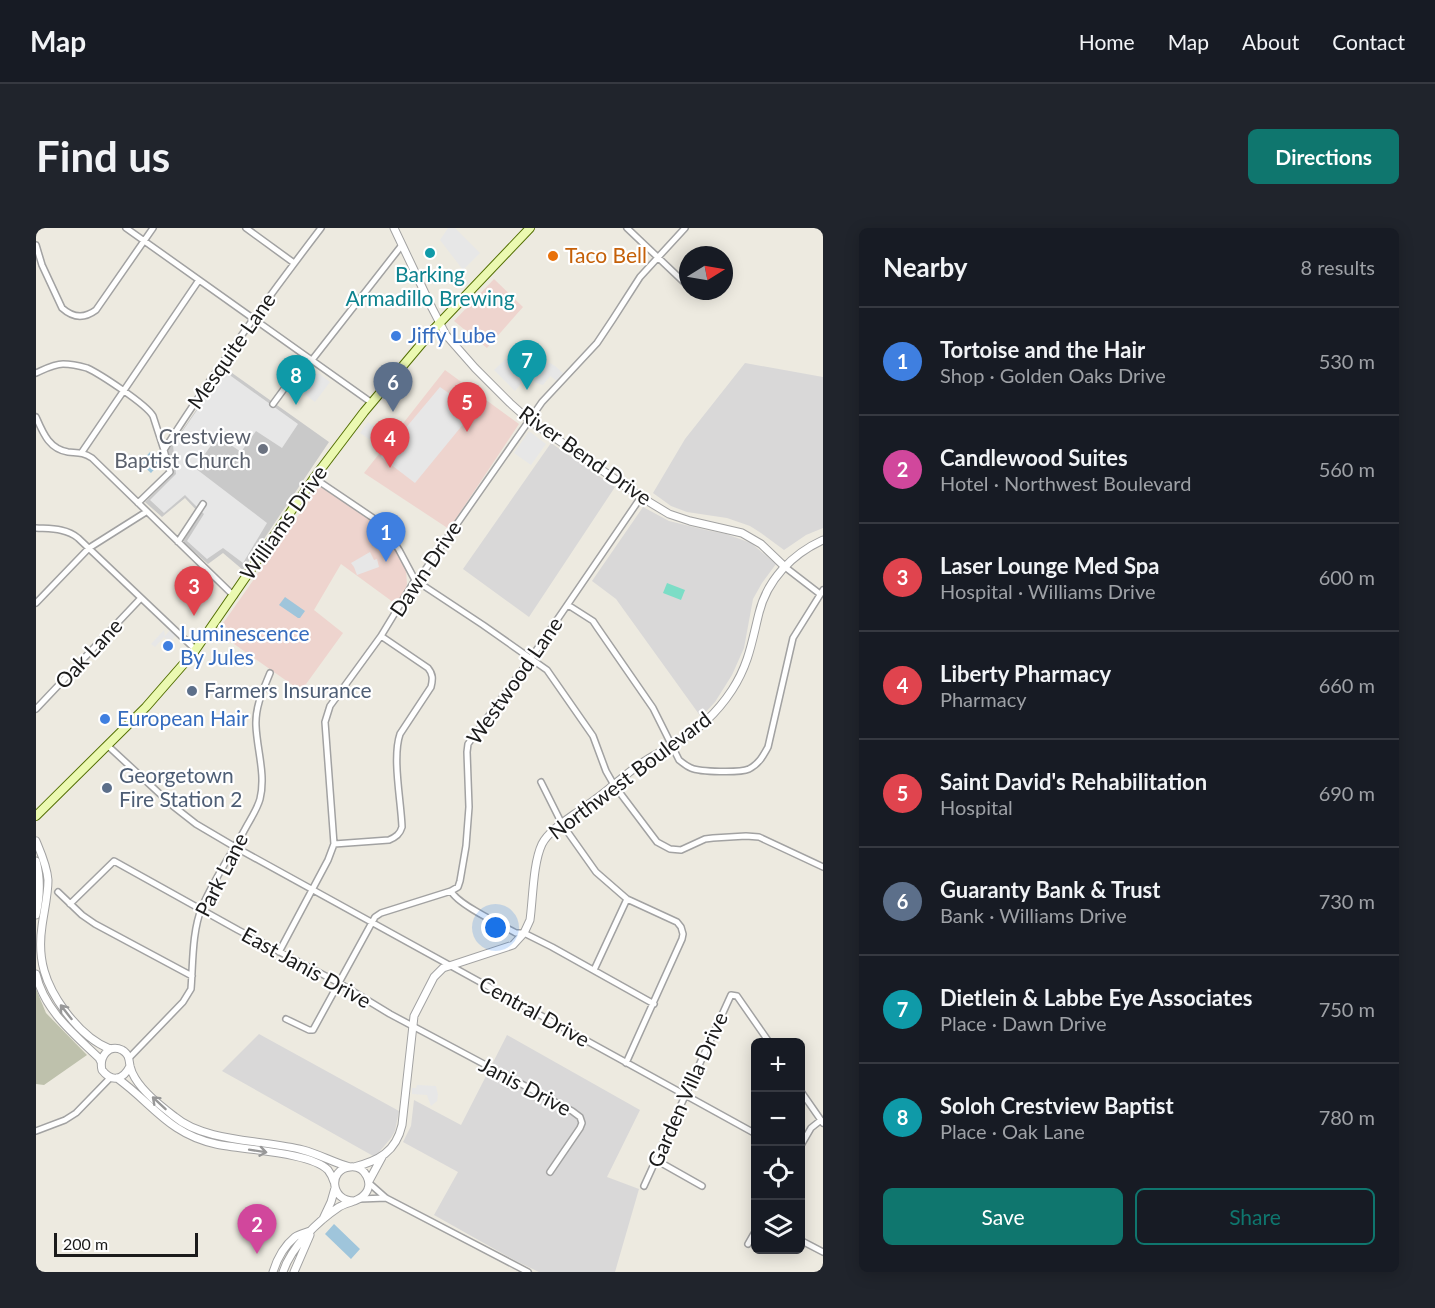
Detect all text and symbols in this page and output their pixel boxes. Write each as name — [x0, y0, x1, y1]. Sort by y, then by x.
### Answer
text: Map — [30, 24, 86, 58]
text: Home — [1079, 29, 1135, 54]
text: Map — [1168, 29, 1209, 54]
text: About — [1242, 29, 1299, 54]
text: Contact — [1332, 29, 1405, 54]
button: Directions — [1248, 129, 1399, 184]
text: Find us — [36, 131, 170, 181]
place label: Taco Bell — [565, 242, 647, 267]
marker: Barking Armadillo Brewing — [423, 246, 437, 260]
north arrow — [679, 246, 733, 300]
marker: Taco Bell — [546, 249, 560, 263]
text: Nearby — [883, 251, 968, 283]
text: 8 results — [1300, 255, 1375, 279]
place label: Barking Armadillo Brewing — [345, 261, 515, 310]
street label: Mesquite Lane — [182, 287, 280, 413]
place label: Jiffy Lube — [408, 322, 496, 347]
marker: Jiffy Lube — [389, 329, 403, 343]
text: Tortoise and the Hair — [940, 336, 1145, 363]
pin: 7 — [508, 340, 546, 390]
text: 1 — [897, 349, 908, 373]
text: 530 m — [1319, 349, 1375, 373]
pin: 8 — [276, 356, 316, 405]
pin: 6 — [374, 362, 412, 412]
text: Shop · Golden Oaks Drive — [940, 363, 1166, 387]
pin: 5 — [448, 382, 486, 432]
street label: River Bend Drive — [515, 400, 657, 510]
pin: 4 — [370, 418, 410, 468]
place label: Crestview Baptist Church — [114, 423, 251, 472]
marker: Crestview Baptist Church — [256, 442, 270, 456]
text: Candlewood Suites — [940, 444, 1128, 471]
text: 2 — [897, 457, 908, 481]
text: 560 m — [1319, 457, 1375, 481]
street label: Williams Drive — [234, 460, 331, 584]
text: Hotel · Northwest Boulevard — [940, 471, 1191, 495]
pin: 1 — [366, 512, 406, 562]
street label: Dawn Drive — [384, 516, 466, 621]
text: Laser Lounge Med Spa — [940, 552, 1159, 579]
text: 3 — [897, 565, 908, 589]
text: 600 m — [1319, 565, 1375, 589]
pin: 3 — [174, 566, 214, 616]
text: Hospital · Williams Drive — [940, 579, 1156, 603]
street label: Westwood Lane — [461, 612, 567, 749]
street label: Oak Lane — [49, 613, 127, 693]
place label: Luminescence By Jules — [180, 620, 310, 669]
marker: Luminescence By Jules — [161, 639, 175, 653]
text: Liberty Pharmacy — [940, 660, 1111, 687]
text: 4 — [897, 673, 908, 697]
text: 660 m — [1319, 673, 1375, 697]
place label: Farmers Insurance — [204, 677, 372, 702]
marker: Farmers Insurance — [185, 684, 199, 698]
text: Pharmacy — [940, 687, 1027, 711]
place label: European Hair — [117, 705, 249, 730]
street label: Northwest Boulevard — [543, 706, 715, 844]
marker: European Hair — [98, 712, 112, 726]
place label: Georgetown Fire Station 2 — [119, 762, 242, 811]
text: Saint David's Rehabilitation — [940, 768, 1207, 795]
marker: Georgetown Fire Station 2 — [100, 781, 114, 795]
text: 5 — [897, 781, 908, 805]
text: 690 m — [1319, 781, 1375, 805]
text: Hospital — [940, 795, 1013, 819]
street label: Park Lane — [189, 828, 252, 920]
text: Guaranty Bank & Trust — [940, 876, 1160, 903]
text: 6 — [897, 889, 908, 913]
text: 730 m — [1319, 889, 1375, 913]
text: Bank · Williams Drive — [940, 903, 1127, 927]
your location — [481, 913, 510, 942]
street label: East Janis Drive — [238, 921, 376, 1013]
street label: Central Drive — [475, 970, 594, 1051]
text: Dietlein & Labbe Eye Associates — [940, 984, 1252, 1011]
text: 7 — [897, 997, 908, 1021]
text: 750 m — [1319, 997, 1375, 1021]
one-way arrow — [60, 1004, 73, 1020]
street label: Garden Villa Drive — [641, 1008, 732, 1171]
text: Place · Dawn Drive — [940, 1011, 1106, 1035]
map controls — [751, 1038, 805, 1254]
button: + — [751, 1038, 805, 1092]
street label: Janis Drive — [476, 1051, 576, 1120]
button: − — [751, 1092, 805, 1146]
text: Soloh Crestview Baptist — [940, 1092, 1174, 1119]
one-way arrow — [152, 1096, 167, 1110]
text: 8 — [897, 1105, 908, 1129]
text: 780 m — [1319, 1105, 1375, 1129]
text: Place · Oak Lane — [940, 1119, 1085, 1143]
one-way arrow — [248, 1145, 268, 1156]
button: locate — [751, 1146, 805, 1200]
button: Save — [883, 1188, 1123, 1245]
button: Share — [1135, 1188, 1375, 1245]
button: layers — [751, 1200, 805, 1254]
pin: 2 — [238, 1204, 276, 1254]
scale bar — [54, 1230, 198, 1258]
text: 200 m — [63, 1234, 108, 1253]

